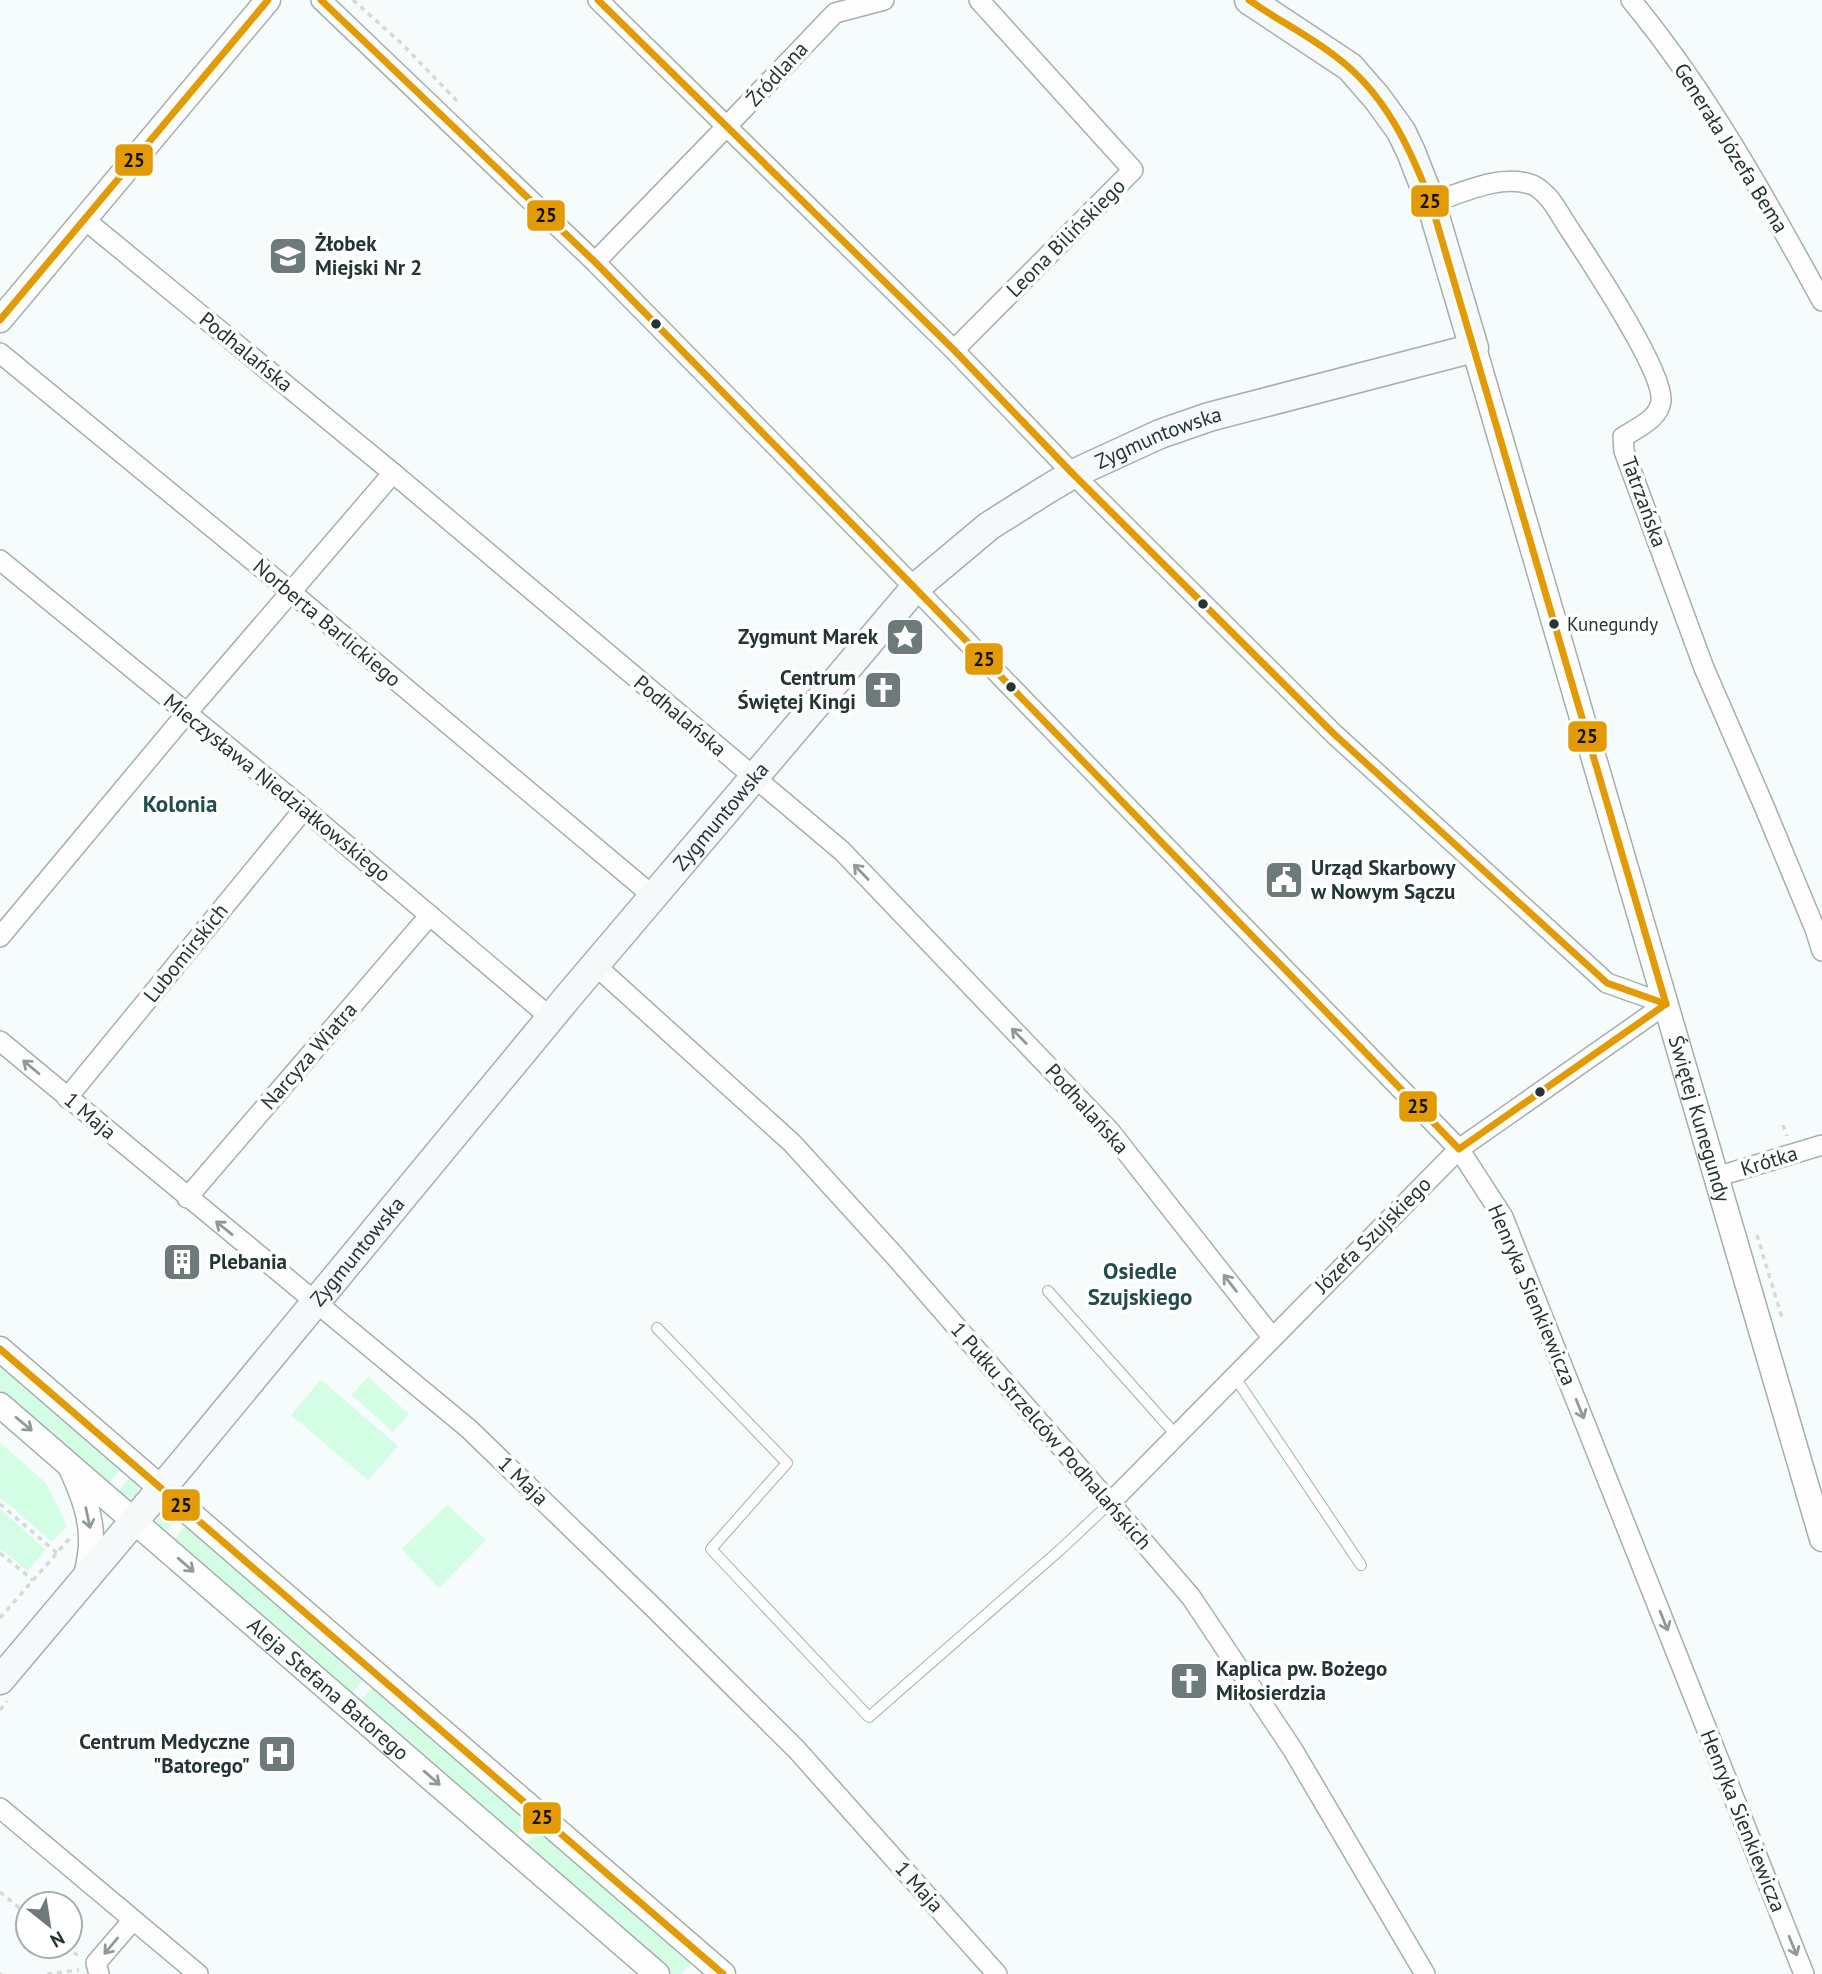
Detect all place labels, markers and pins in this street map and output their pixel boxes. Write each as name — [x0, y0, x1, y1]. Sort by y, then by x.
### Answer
place label: Żłobek Miejski Nr 2 — [315, 230, 422, 281]
school or university icon: Żłobek Miejski Nr 2 — [267, 235, 309, 277]
unlabelled marker — [649, 317, 663, 331]
unlabelled marker — [1196, 597, 1210, 611]
place label: Kunegundy — [1567, 612, 1658, 636]
place icon: Zygmunt Marek — [884, 616, 926, 658]
marker: Kunegundy — [1547, 617, 1561, 631]
place label: Zygmunt Marek — [738, 623, 879, 650]
place label: Centrum Świętej Kingi — [738, 664, 856, 715]
church icon: Centrum Świętej Kingi — [862, 669, 904, 711]
unlabelled marker — [1004, 680, 1018, 694]
place label: Urząd Skarbowy w Nowym Sączu — [1310, 854, 1457, 905]
public building icon: Urząd Skarbowy w Nowym Sączu — [1263, 859, 1305, 901]
unlabelled marker — [1533, 1085, 1547, 1099]
building icon: Plebania — [161, 1241, 203, 1283]
place label: Plebania — [209, 1248, 287, 1275]
place label: Kaplica pw. Bożego Miłosierdzia — [1216, 1655, 1387, 1706]
church icon: Kaplica pw. Bożego Miłosierdzia — [1168, 1660, 1210, 1702]
place label: Centrum Medyczne "Batorego" — [79, 1728, 250, 1779]
hospital icon: Centrum Medyczne "Batorego" — [256, 1733, 298, 1775]

